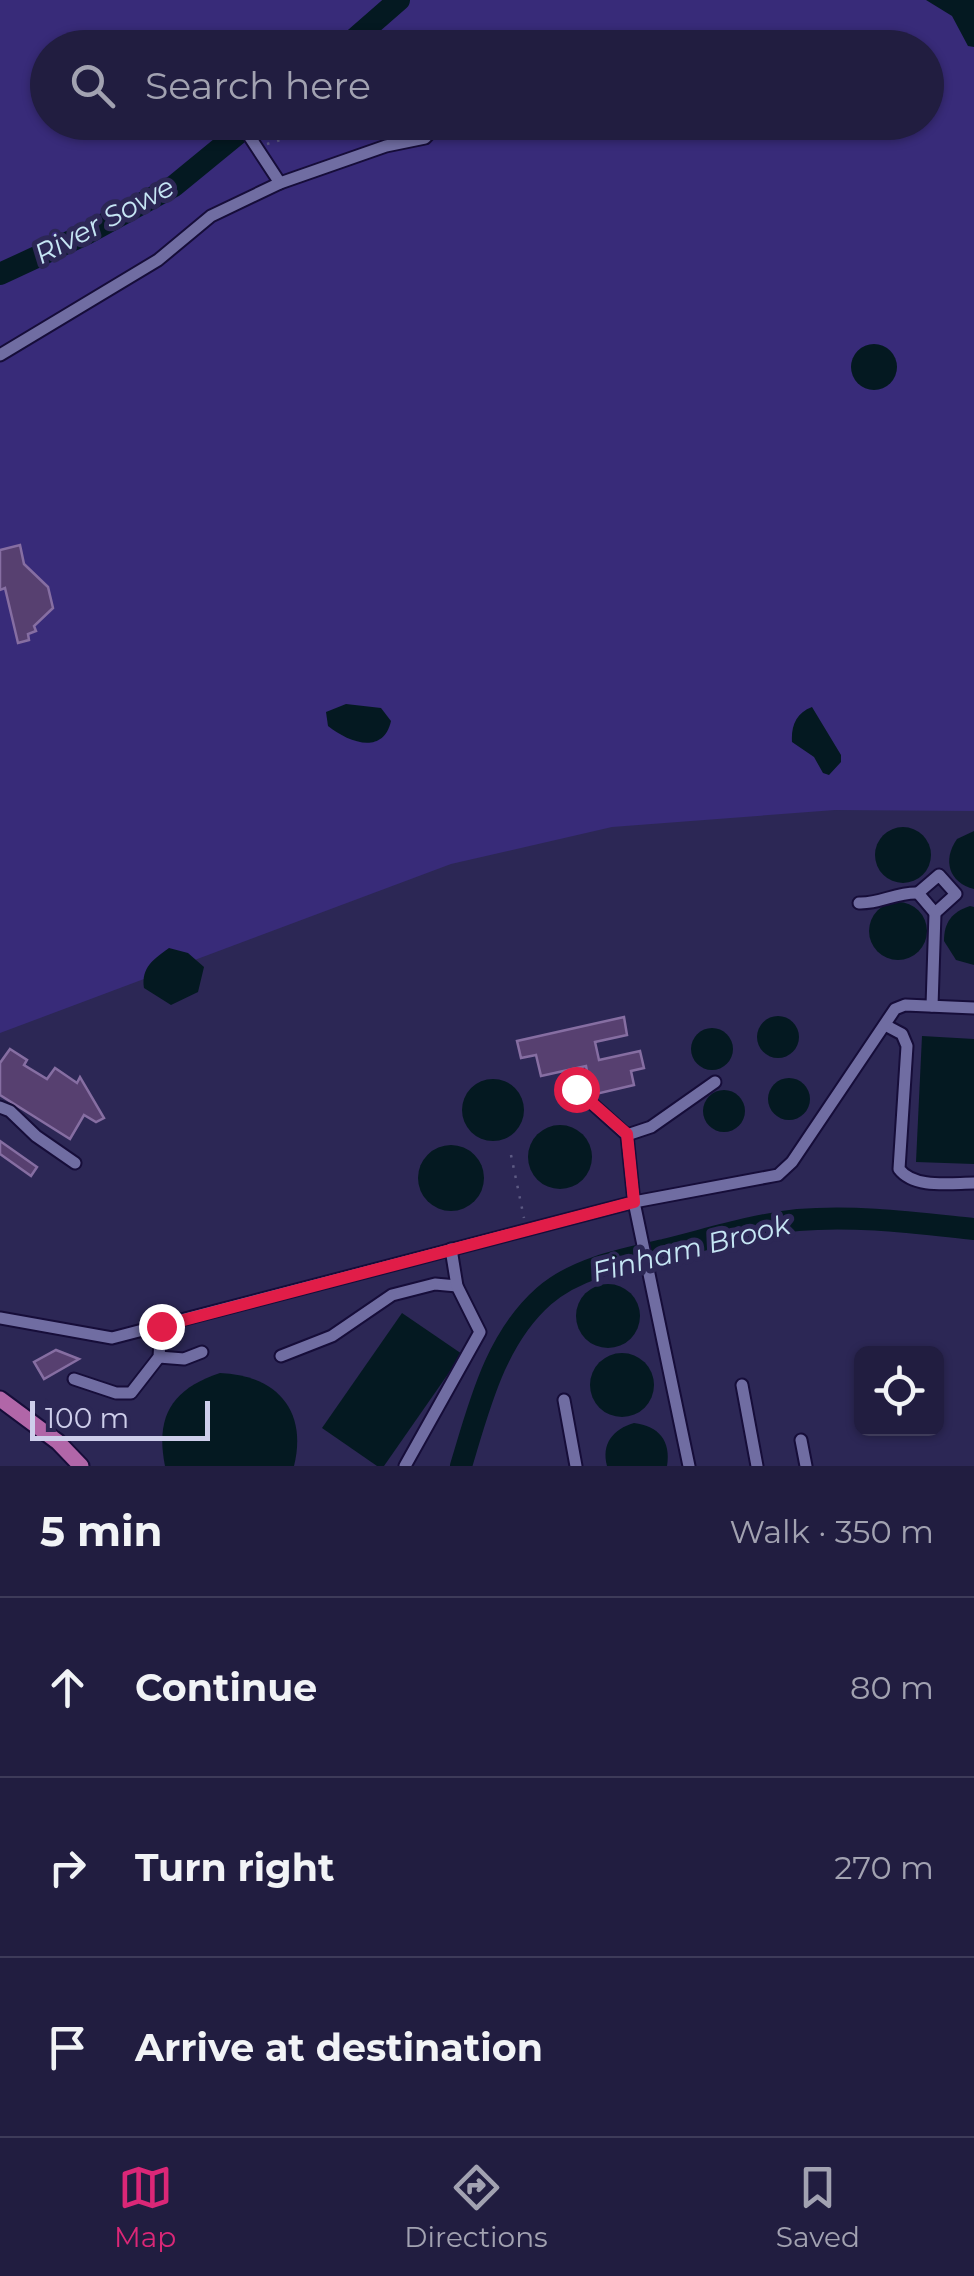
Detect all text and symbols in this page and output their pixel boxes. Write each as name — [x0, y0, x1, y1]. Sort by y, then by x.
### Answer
search box — [30, 30, 944, 140]
icon: search — [65, 58, 120, 113]
text: Search here — [145, 62, 371, 109]
water label: River Sowe — [28, 169, 180, 271]
route start — [554, 1067, 600, 1113]
water label: Finham Brook — [588, 1207, 795, 1289]
route end — [139, 1304, 185, 1350]
map controls — [854, 1346, 944, 1436]
button: locate — [854, 1346, 944, 1436]
scale bar — [30, 1396, 210, 1440]
text: 100 m — [45, 1401, 129, 1435]
text: 5 min — [40, 1505, 163, 1557]
text: Walk · 350 m — [729, 1512, 934, 1551]
icon: ahead — [40, 1660, 95, 1715]
text: Continue — [135, 1664, 317, 1711]
text: 80 m — [850, 1668, 934, 1707]
icon: right — [40, 1840, 95, 1895]
text: Turn right — [135, 1844, 334, 1891]
text: 270 m — [834, 1848, 934, 1887]
icon: arrive — [40, 2020, 95, 2075]
text: Arrive at destination — [135, 2024, 543, 2071]
tab: Map — [114, 2160, 176, 2254]
tab: Directions — [404, 2160, 548, 2254]
tab: Saved — [776, 2160, 860, 2254]

